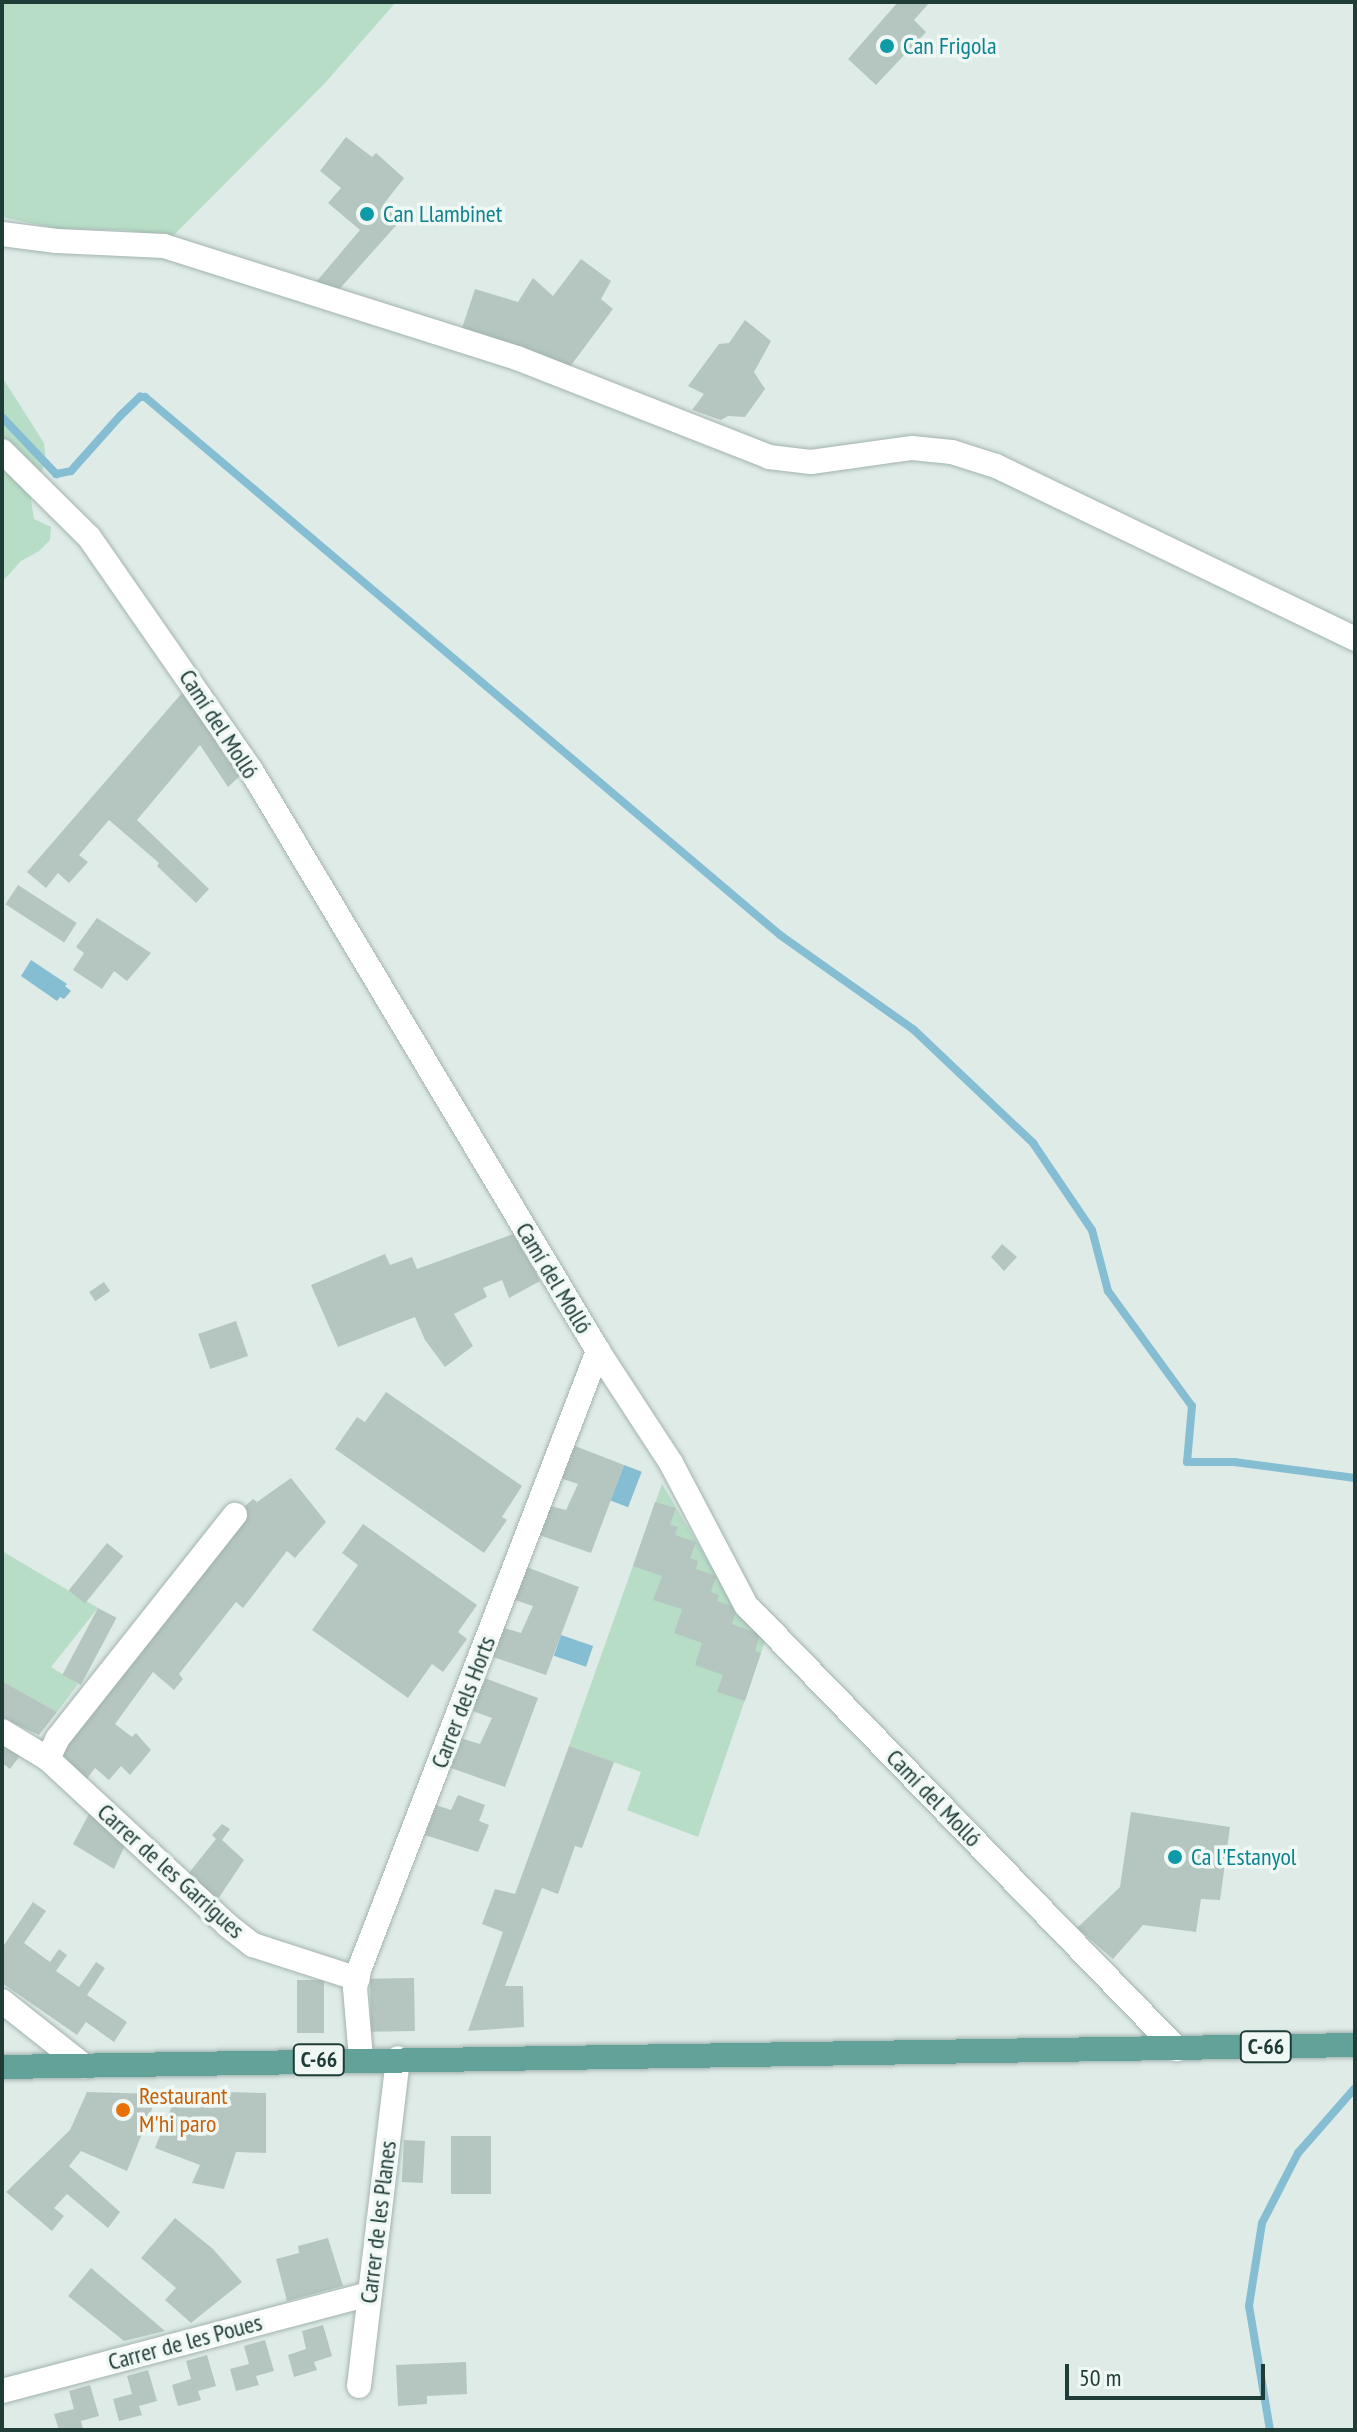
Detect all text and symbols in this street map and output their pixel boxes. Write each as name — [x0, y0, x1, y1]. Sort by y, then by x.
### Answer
place label: Can Frigola — [903, 32, 997, 60]
marker: Can Frigola — [878, 37, 896, 55]
place label: Can Llambinet — [383, 200, 502, 228]
marker: Can Llambinet — [358, 205, 376, 223]
street label: Camí del Molló — [173, 664, 265, 784]
street label: Camí del Molló — [510, 1217, 598, 1339]
street label: Carrer dels Horts — [425, 1632, 501, 1772]
street label: Camí del Molló — [880, 1743, 988, 1853]
street label: Carrer de les Garrigues — [92, 1798, 250, 1944]
place label: Ca l'Estanyol — [1191, 1843, 1296, 1871]
marker: Ca l'Estanyol — [1166, 1848, 1184, 1866]
road number: C-66 — [1238, 2029, 1294, 2065]
road number: C-66 — [291, 2042, 347, 2078]
place label: Restaurant M'hi paro — [139, 2082, 228, 2138]
marker: Restaurant M'hi paro — [114, 2101, 132, 2119]
street label: Carrer de les Planes — [354, 2139, 402, 2305]
street label: Carrer de les Poues — [105, 2308, 265, 2376]
scale bar — [1069, 2348, 1269, 2398]
text: 50 m — [1079, 2362, 1121, 2393]

